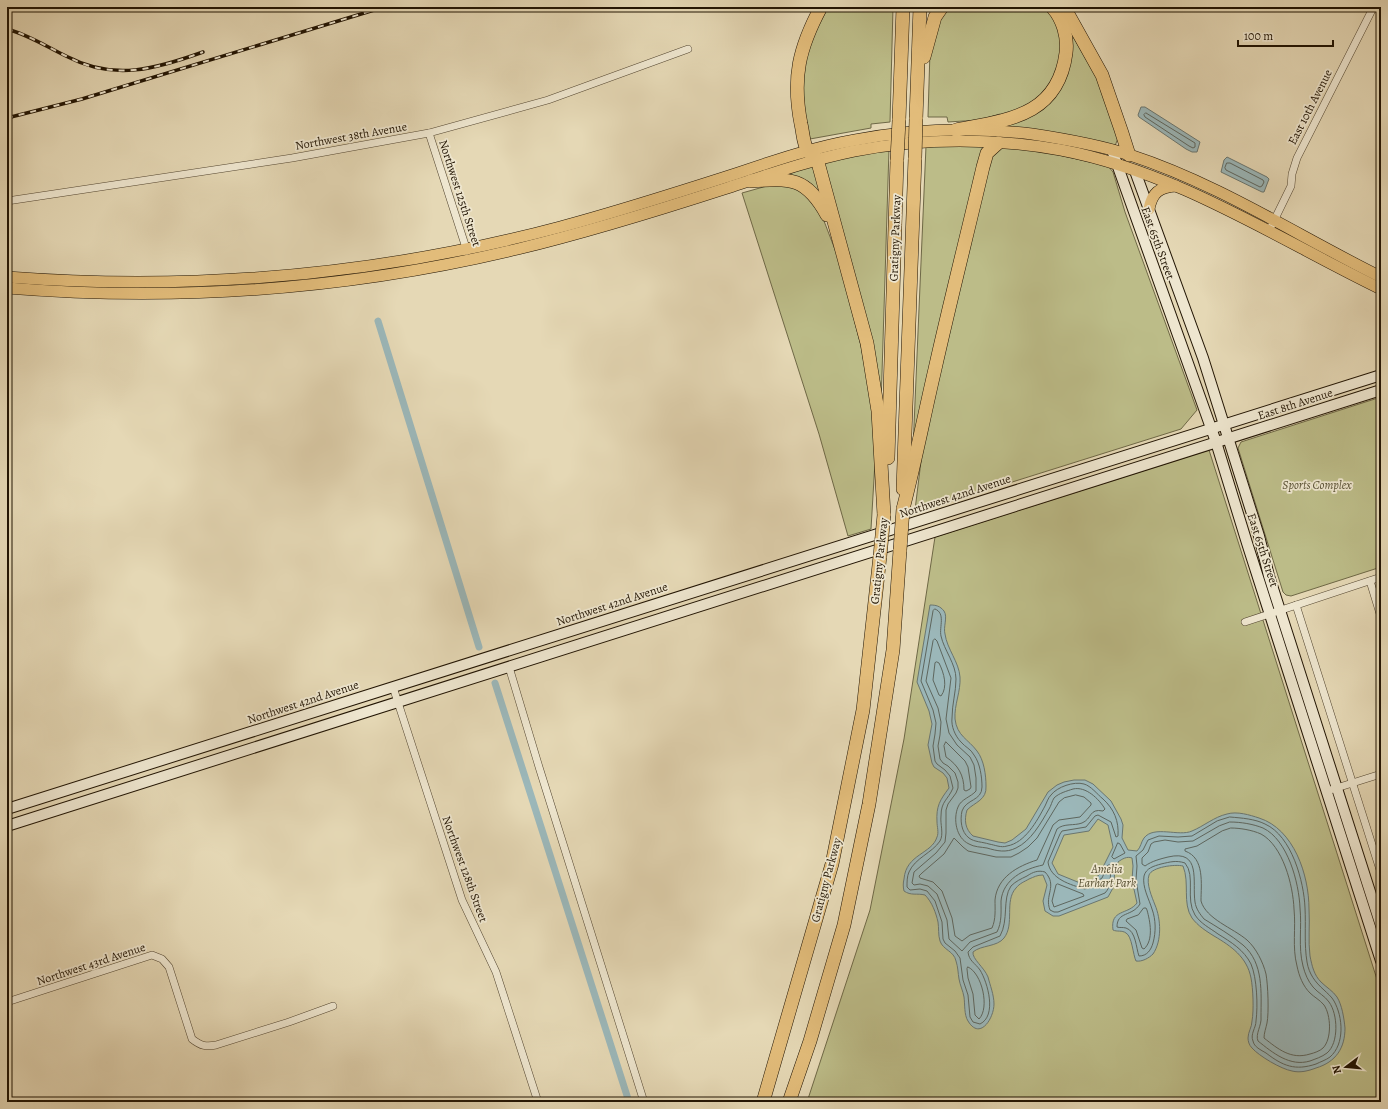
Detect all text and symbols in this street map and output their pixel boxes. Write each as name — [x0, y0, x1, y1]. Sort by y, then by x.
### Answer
scale bar — [1238, 22, 1333, 48]
text: 100 m — [1244, 28, 1273, 44]
street label: East 10th Avenue — [1284, 67, 1336, 147]
street label: Northwest 38th Avenue — [294, 118, 408, 154]
street label: Northwest 125th Street — [435, 138, 485, 248]
street label: Gratigny Parkway — [885, 194, 905, 282]
street label: East 65th Street — [1137, 204, 1179, 282]
street label: East 8th Avenue — [1255, 384, 1335, 424]
street label: Northwest 42nd Avenue — [897, 470, 1013, 522]
park label: Sports Complex — [1282, 477, 1352, 493]
street label: East 65th Street — [1244, 511, 1282, 589]
street label: Gratigny Parkway — [867, 516, 892, 605]
street label: Northwest 42nd Avenue — [554, 578, 670, 630]
street label: Northwest 42nd Avenue — [245, 676, 361, 728]
street label: Northwest 128th Street — [438, 814, 492, 924]
street label: Gratigny Parkway — [807, 835, 845, 924]
park label: Amelia Earhart Park — [1078, 861, 1137, 891]
street label: Northwest 43rd Avenue — [35, 939, 147, 989]
north arrow — [1326, 1047, 1366, 1087]
text: N — [1329, 1064, 1345, 1076]

